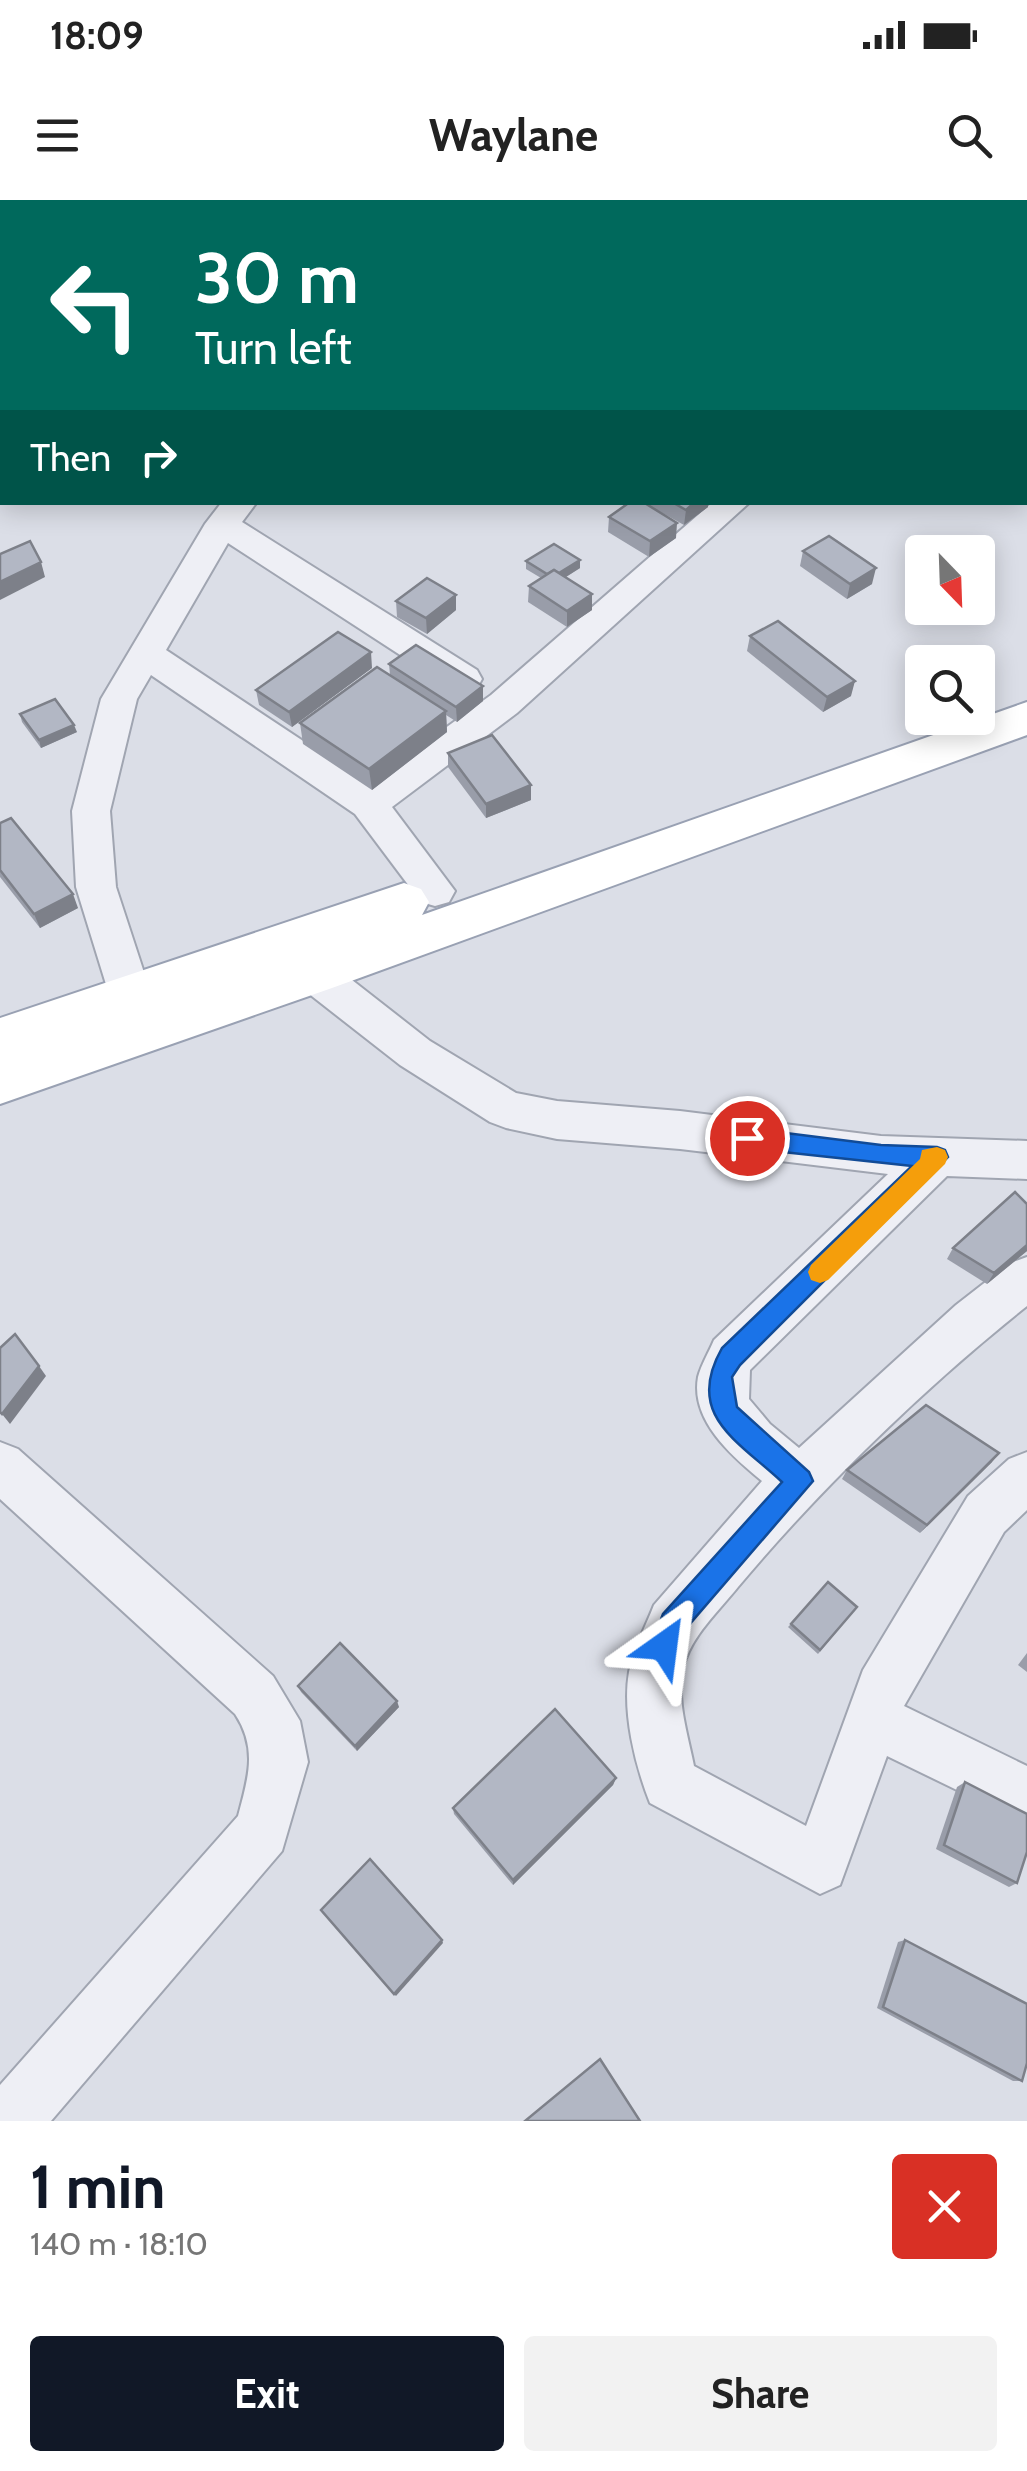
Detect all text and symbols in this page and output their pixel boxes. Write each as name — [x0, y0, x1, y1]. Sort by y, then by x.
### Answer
text: 18:09 — [50, 12, 144, 59]
icon: menu — [30, 108, 85, 163]
text: Waylane — [429, 108, 598, 162]
icon: search — [942, 108, 997, 163]
text: 30 m — [195, 235, 359, 321]
icon: left — [30, 240, 160, 370]
text: Turn left — [195, 321, 352, 375]
icon: right — [131, 430, 186, 485]
text: Then — [30, 434, 111, 481]
north arrow — [905, 535, 995, 625]
map controls — [905, 535, 995, 735]
button: search — [905, 645, 995, 735]
pin — [705, 1096, 790, 1181]
icon: arrive — [720, 1111, 775, 1166]
position arrow — [612, 1594, 716, 1698]
text: 1 min — [30, 2150, 165, 2223]
button: close — [892, 2154, 997, 2259]
text: 140 m · 18:10 — [30, 2224, 208, 2263]
button: Exit — [30, 2336, 504, 2451]
button: Share — [524, 2336, 997, 2451]

